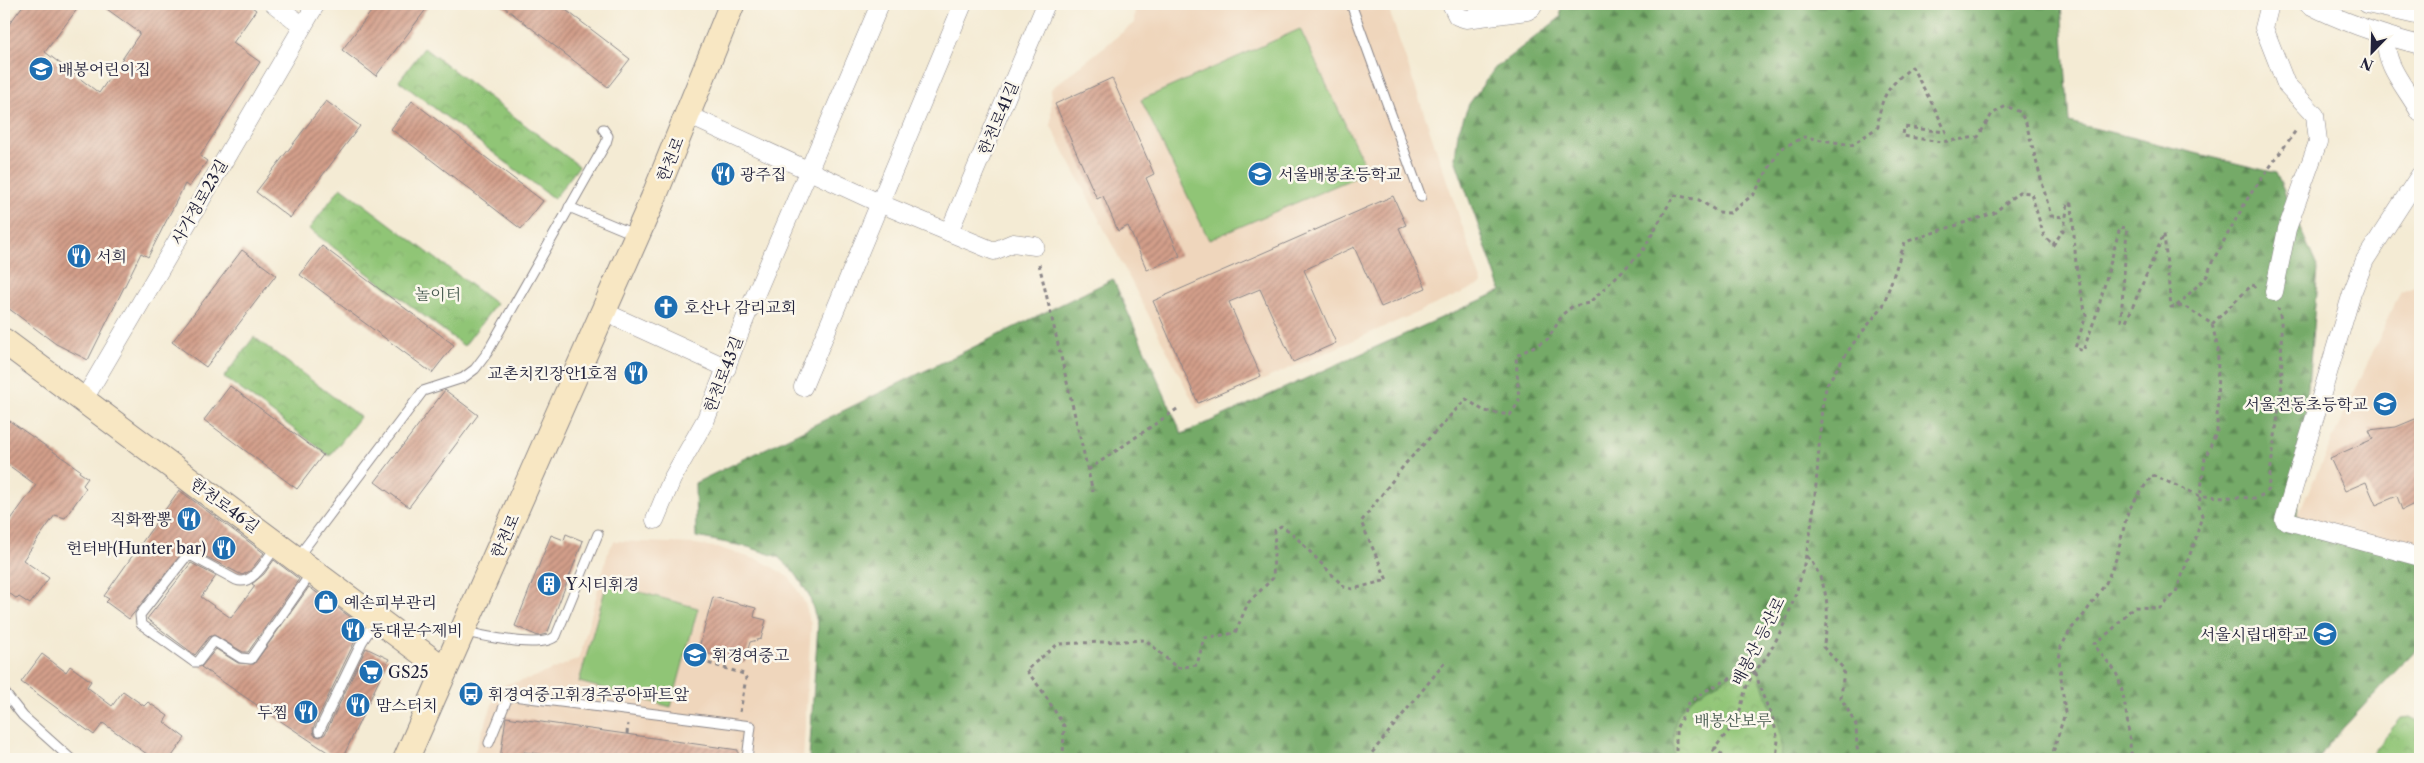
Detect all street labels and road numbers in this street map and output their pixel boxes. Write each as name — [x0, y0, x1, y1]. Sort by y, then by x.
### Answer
street label: 한천로41길 — [974, 78, 1022, 158]
street label: 한천로 — [652, 133, 688, 184]
street label: 사가정로23길 — [167, 156, 231, 248]
street label: 한천로43길 — [699, 333, 747, 415]
street label: 한천로46길 — [187, 473, 263, 537]
street label: 한천로 — [486, 510, 524, 561]
street label: 배봉산 등산로 — [1727, 593, 1789, 689]

